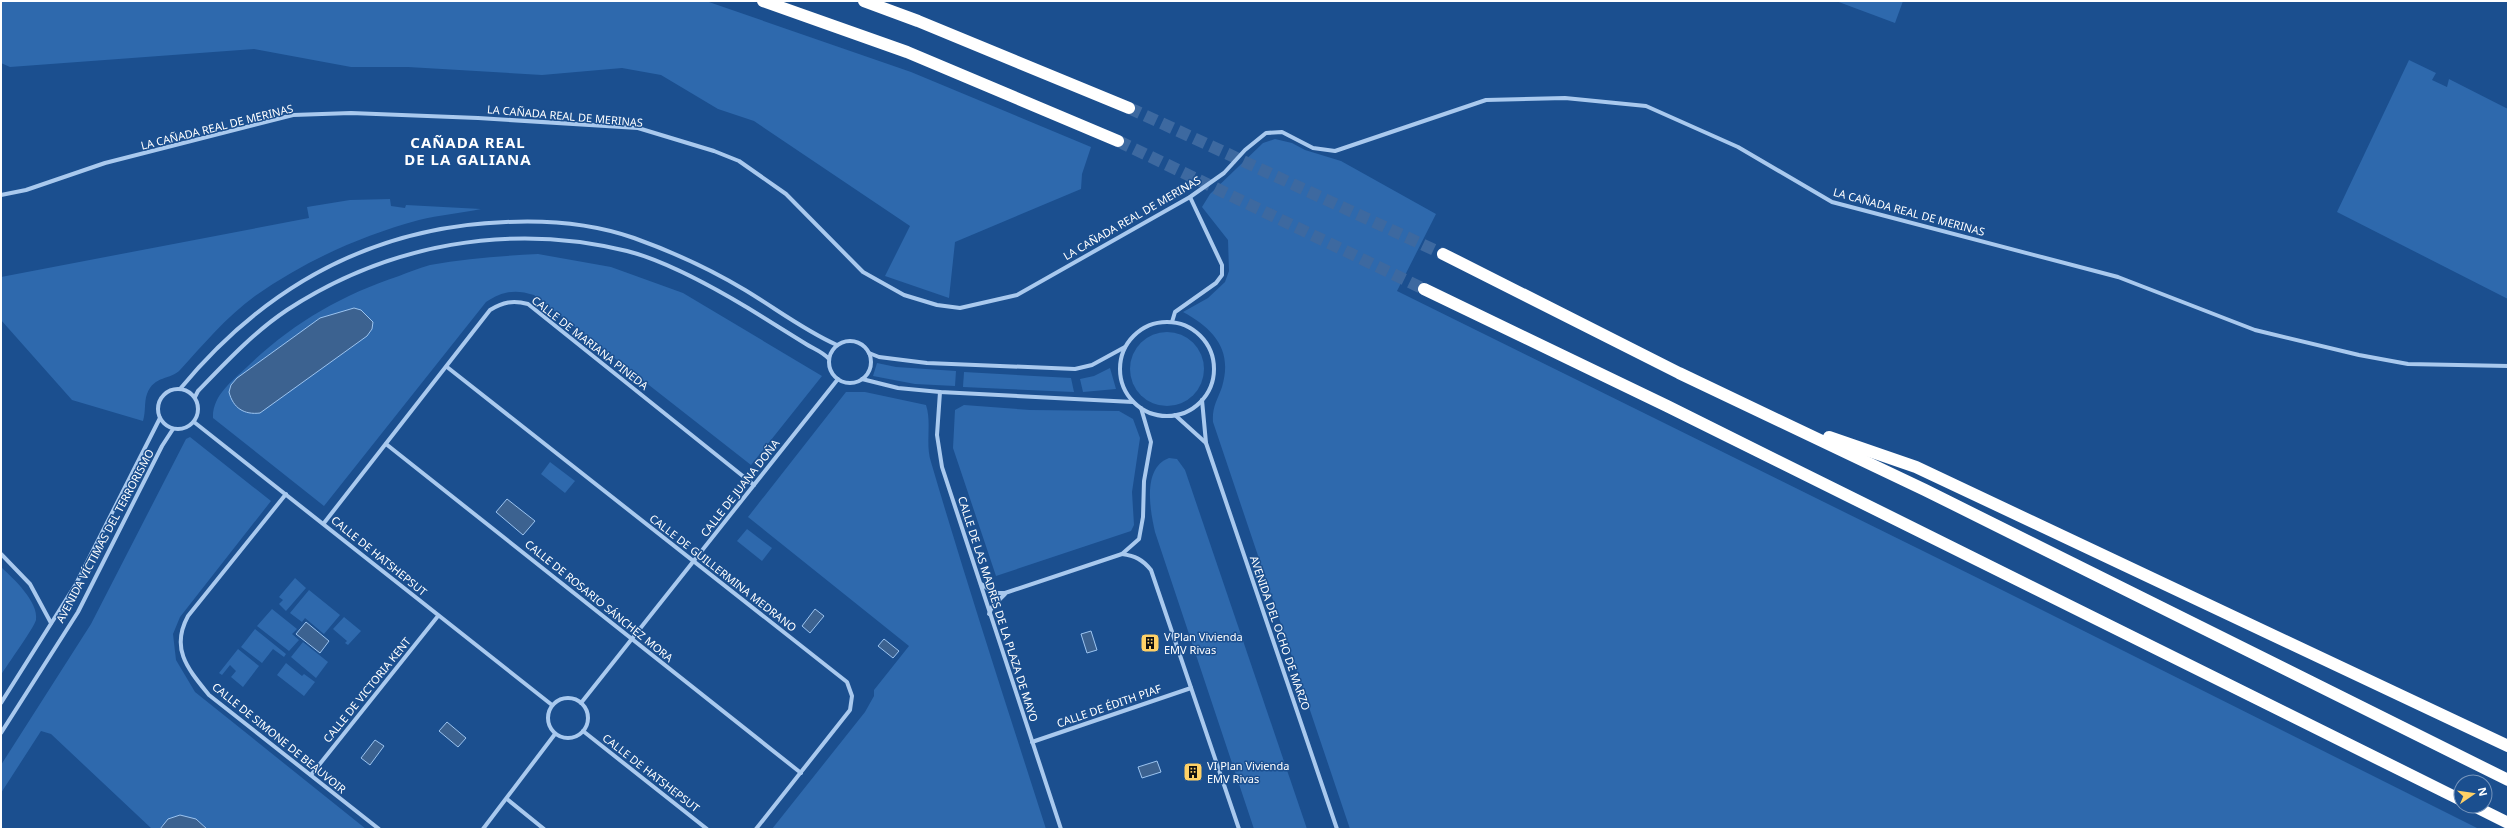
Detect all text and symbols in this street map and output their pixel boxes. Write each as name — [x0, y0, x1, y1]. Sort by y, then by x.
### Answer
street label: LA CAÑADA REAL DE MERINAS — [139, 100, 295, 153]
street label: LA CAÑADA REAL DE MERINAS — [486, 101, 644, 130]
district label: CAÑADA REAL DE LA GALIANA — [404, 132, 532, 169]
street label: LA CAÑADA REAL DE MERINAS — [1060, 172, 1203, 263]
street label: LA CAÑADA REAL DE MERINAS — [1832, 184, 1987, 239]
street label: CALLE DE MARIANA PINEDA — [529, 292, 652, 393]
street label: CALLE DE JUANA DOÑA — [697, 435, 783, 539]
street label: AVENIDA VÍCTIMAS DEL TERRORISMO — [52, 446, 157, 625]
street label: CALLE DE LAS MADRES DE LA PLAZA DE MAYO — [955, 494, 1042, 724]
street label: CALLE DE GUILLERMINA MEDRANO — [647, 510, 800, 635]
street label: CALLE DE HATSHEPSUT — [328, 512, 430, 599]
street label: CALLE DE ROSARIO SÁNCHEZ MORA — [522, 536, 677, 666]
street label: AVENIDA DEL OCHO DE MARZO — [1247, 554, 1314, 712]
place label: V Plan Vivienda EMV Rivas — [1164, 629, 1243, 657]
building icon: V Plan Vivienda EMV Rivas — [1139, 632, 1161, 654]
street label: CALLE DE VICTORIA KENT — [320, 634, 414, 745]
street label: CALLE DE SIMONE DE BEAUVOIR — [209, 679, 349, 796]
street label: CALLE DE ÉDITH PIAF — [1055, 680, 1163, 730]
street label: CALLE DE HATSHEPSUT — [600, 730, 703, 815]
place label: VI Plan Vivienda EMV Rivas — [1207, 758, 1289, 786]
building icon: VI Plan Vivienda EMV Rivas — [1182, 761, 1204, 783]
north arrow — [2453, 774, 2493, 814]
text: N — [2475, 786, 2492, 798]

